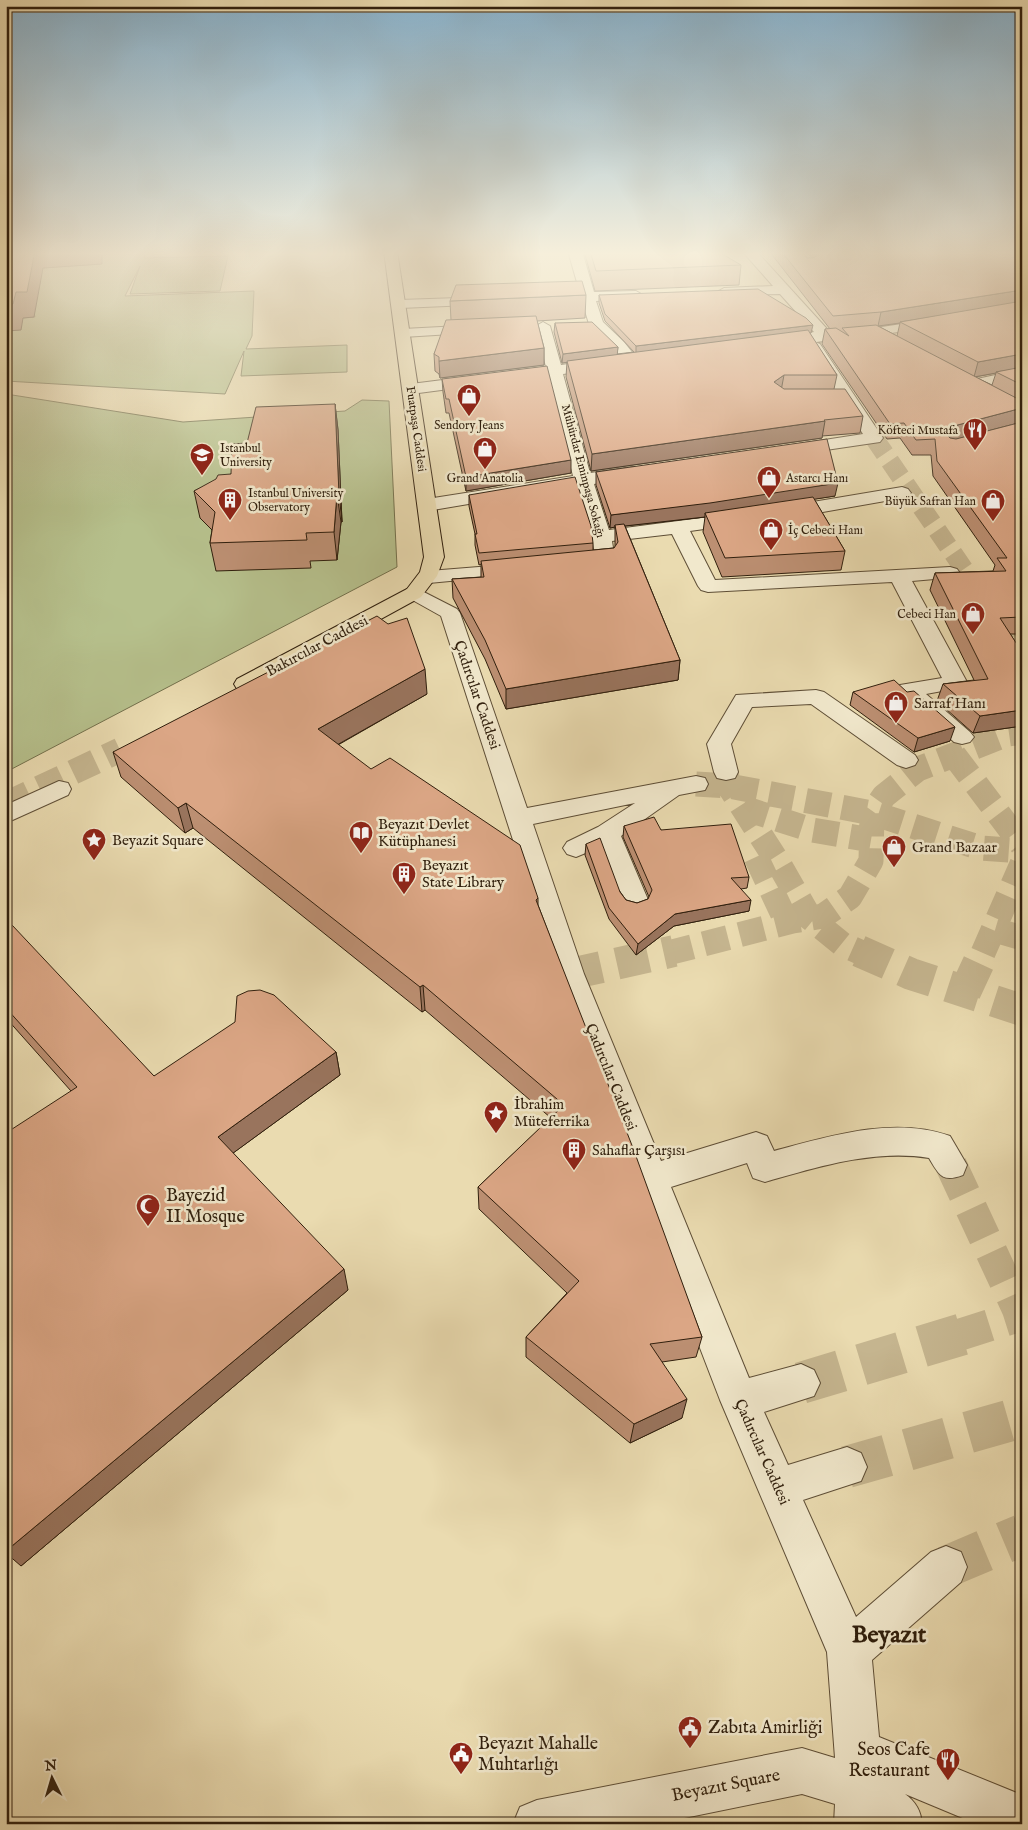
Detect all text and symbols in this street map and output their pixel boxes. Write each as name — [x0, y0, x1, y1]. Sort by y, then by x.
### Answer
shop icon: Sendory Jeans — [456, 383, 482, 417]
street label: Fuatpaşa Caddesi — [402, 385, 429, 473]
street label: Mühürdar Eminpaşa Sokağı — [557, 403, 608, 540]
restaurant icon: Köfteci Mustafa — [962, 417, 988, 451]
place label: Sendory Jeans — [434, 418, 504, 434]
place label: Köfteci Mustafa — [878, 423, 959, 438]
shop icon: Grand Anatolia — [472, 436, 498, 470]
place label: Istanbul University — [220, 441, 272, 470]
school or university icon: Istanbul University — [189, 442, 215, 476]
shop icon: Astarcı Hanı — [756, 465, 782, 499]
place label: Grand Anatolia — [447, 471, 524, 486]
place label: Astarcı Hanı — [785, 471, 848, 486]
place label: Istanbul University Observatory — [248, 486, 344, 515]
building icon: Istanbul University Observatory — [217, 487, 243, 521]
shop icon: Büyük Safran Han — [980, 488, 1006, 522]
place label: Büyük Safran Han — [884, 494, 977, 509]
shop icon: İç Cebeci Hanı — [758, 517, 784, 551]
place label: İç Cebeci Hanı — [788, 522, 863, 538]
shop icon: Cebeci Han — [960, 601, 986, 635]
place label: Cebeci Han — [897, 607, 957, 622]
street label: Bakırcılar Caddesi — [263, 611, 371, 681]
street label: Çadırcılar Caddesi — [449, 638, 505, 752]
shop icon: Sarraf Hanı — [883, 690, 909, 724]
place label: Sarraf Hanı — [914, 694, 986, 713]
place label: Beyazıt Devlet Kütüphanesi — [378, 815, 470, 851]
library icon: Beyazıt Devlet Kütüphanesi — [348, 820, 374, 854]
place icon: Beyazit Square — [81, 827, 107, 861]
place label: Beyazit Square — [112, 831, 204, 850]
shop icon: Grand Bazaar — [881, 834, 907, 868]
place label: Grand Bazaar — [912, 838, 997, 857]
place label: Beyazıt State Library — [422, 856, 505, 892]
building icon: Beyazıt State Library — [391, 861, 417, 895]
street label: Çadırcılar Caddesi — [581, 1021, 641, 1133]
place label: İbrahim Müteferrika — [514, 1095, 590, 1131]
place icon: İbrahim Müteferrika — [483, 1100, 509, 1134]
building icon: Sahaflar Çarşısı — [561, 1137, 587, 1171]
place label: Sahaflar Çarşısı — [592, 1141, 685, 1160]
place label: Bayezid II Mosque — [166, 1185, 245, 1229]
mosque icon: Bayezid II Mosque — [135, 1193, 161, 1227]
street label: Çadırcılar Caddesi — [730, 1396, 794, 1508]
district label: Beyazıt — [852, 1620, 927, 1651]
public building icon: Zabıta Amirliği — [677, 1715, 703, 1749]
place label: Zabıta Amirliği — [708, 1717, 823, 1740]
place label: Beyazıt Mahalle Muhtarlığı — [478, 1733, 598, 1777]
place label: Seos Cafe Restaurant — [848, 1739, 930, 1783]
public building icon: Beyazıt Mahalle Muhtarlığı — [448, 1741, 474, 1775]
restaurant icon: Seos Cafe Restaurant — [935, 1747, 961, 1781]
north arrow — [28, 1752, 78, 1802]
text: N — [43, 1757, 58, 1776]
street label: Beyazıt Square — [670, 1764, 782, 1808]

